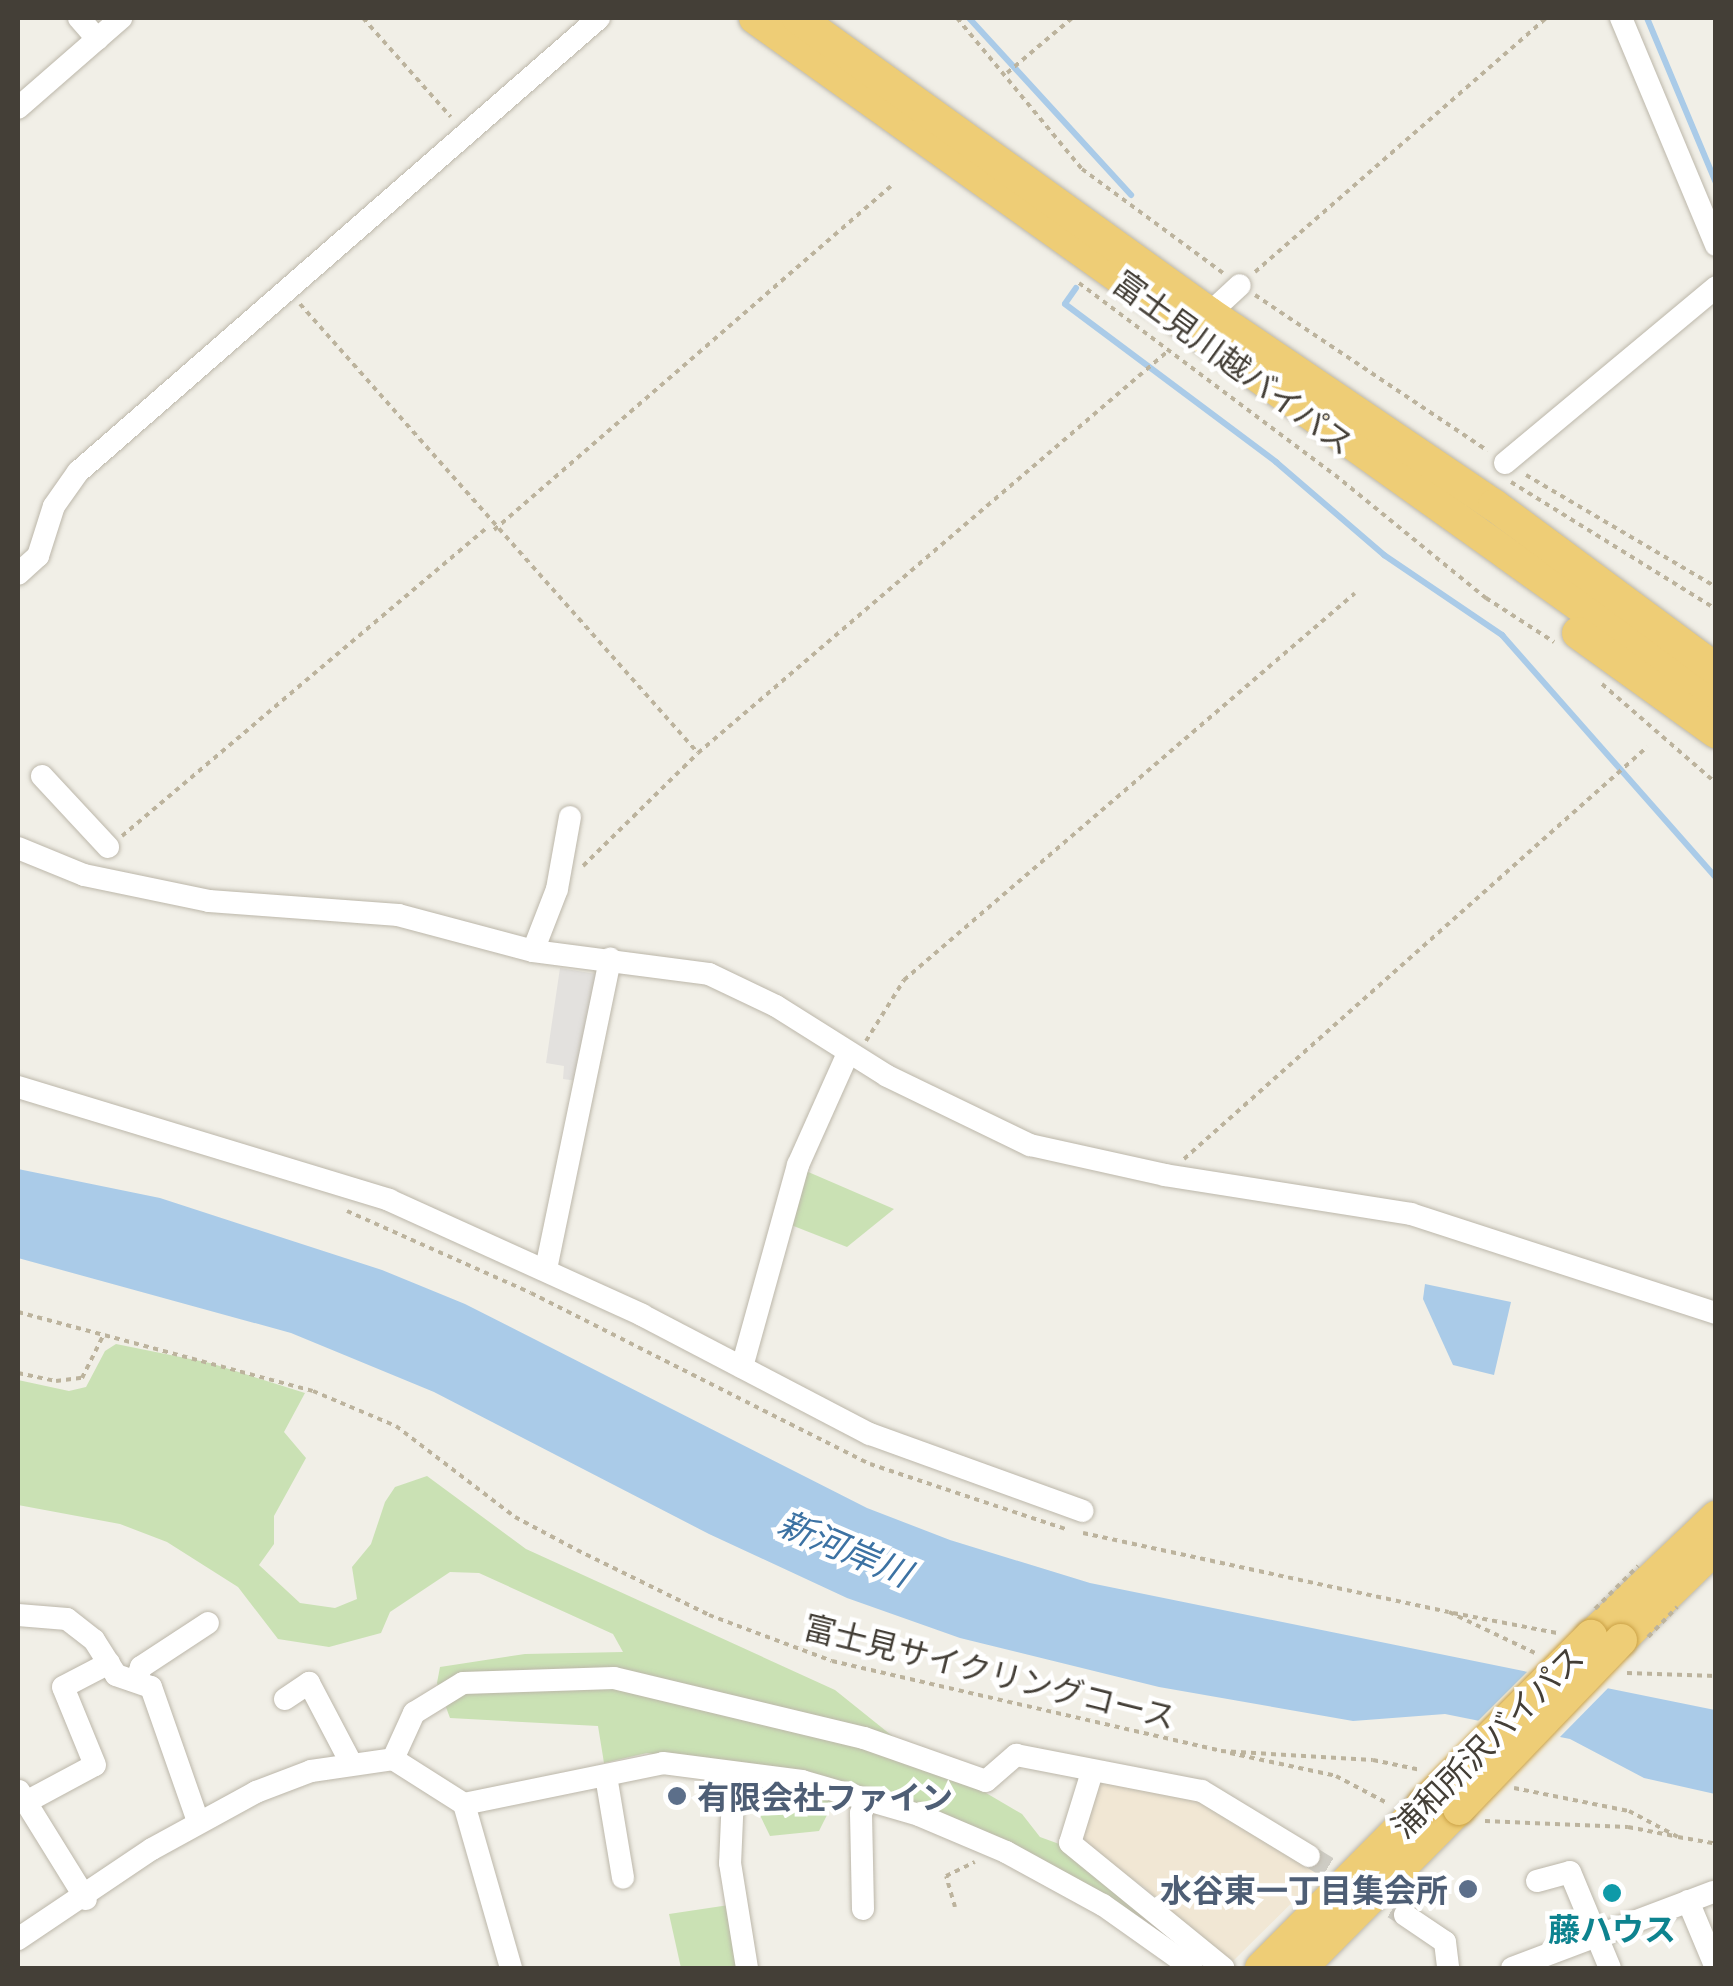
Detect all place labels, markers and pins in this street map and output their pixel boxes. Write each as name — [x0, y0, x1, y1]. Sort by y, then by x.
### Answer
place label: 有限会社ファイン — [697, 1777, 953, 1815]
marker: 有限会社ファイン — [666, 1785, 688, 1807]
place label: 水谷東一丁目集会所 — [1160, 1870, 1448, 1908]
marker: 水谷東一丁目集会所 — [1457, 1878, 1479, 1900]
marker: 藤ハウス — [1601, 1882, 1623, 1904]
place label: 藤ハウス — [1548, 1909, 1676, 1947]

